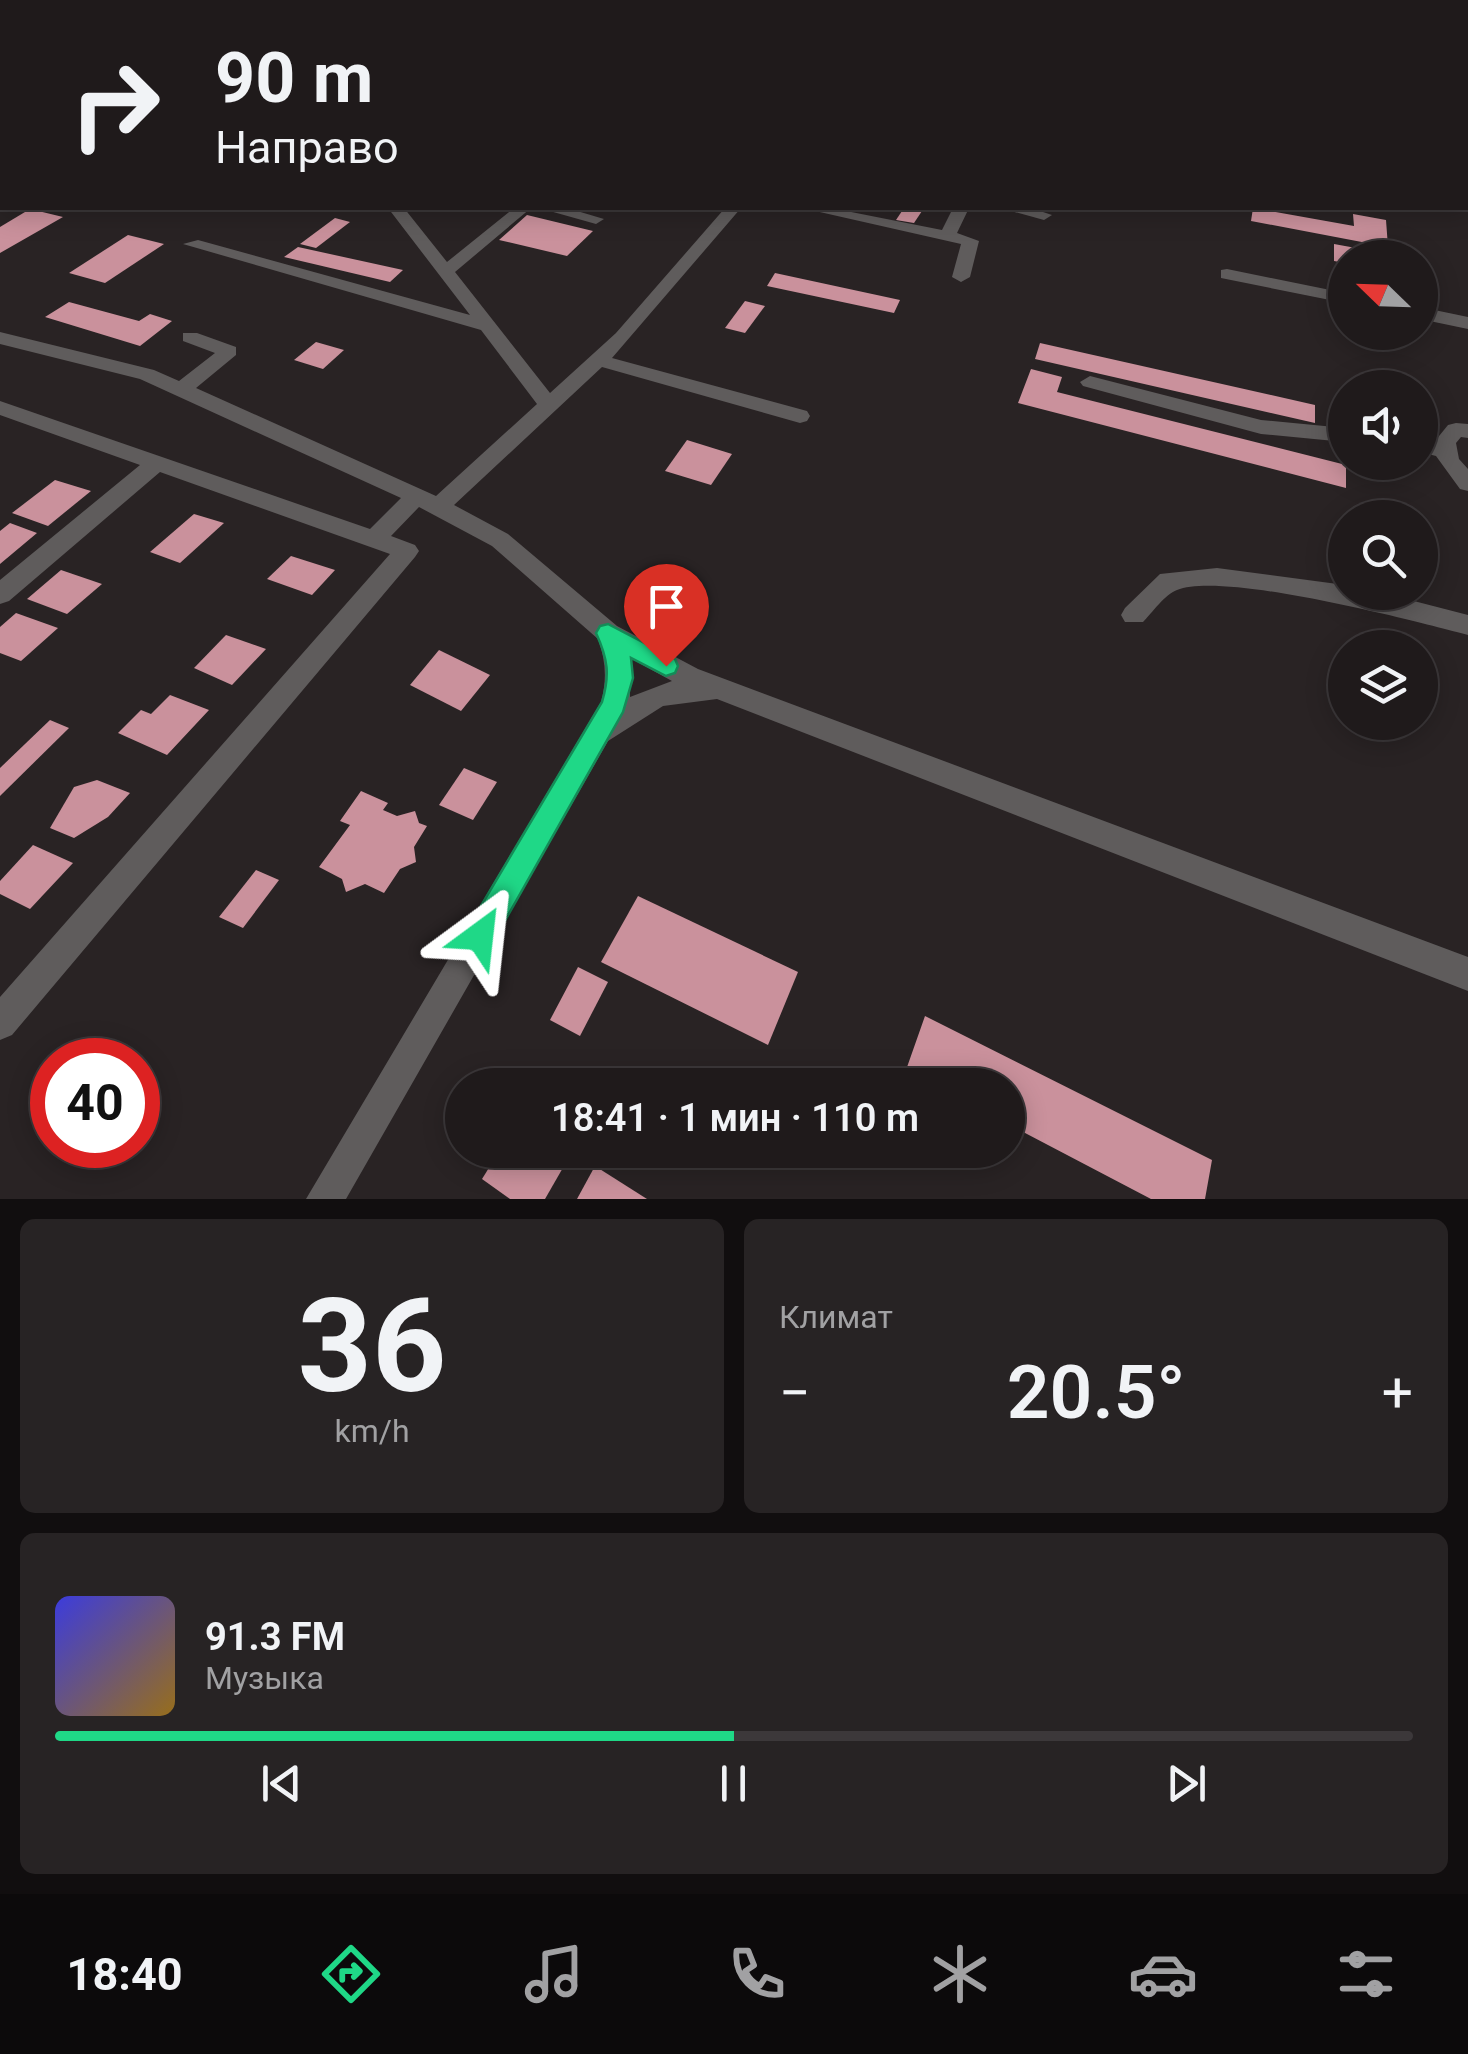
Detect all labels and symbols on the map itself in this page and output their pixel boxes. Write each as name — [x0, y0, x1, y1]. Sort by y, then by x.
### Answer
north arrow — [1328, 240, 1438, 350]
pin — [624, 564, 709, 667]
position arrow — [428, 884, 532, 988]
speed limit sign: 40 — [30, 1038, 160, 1168]

